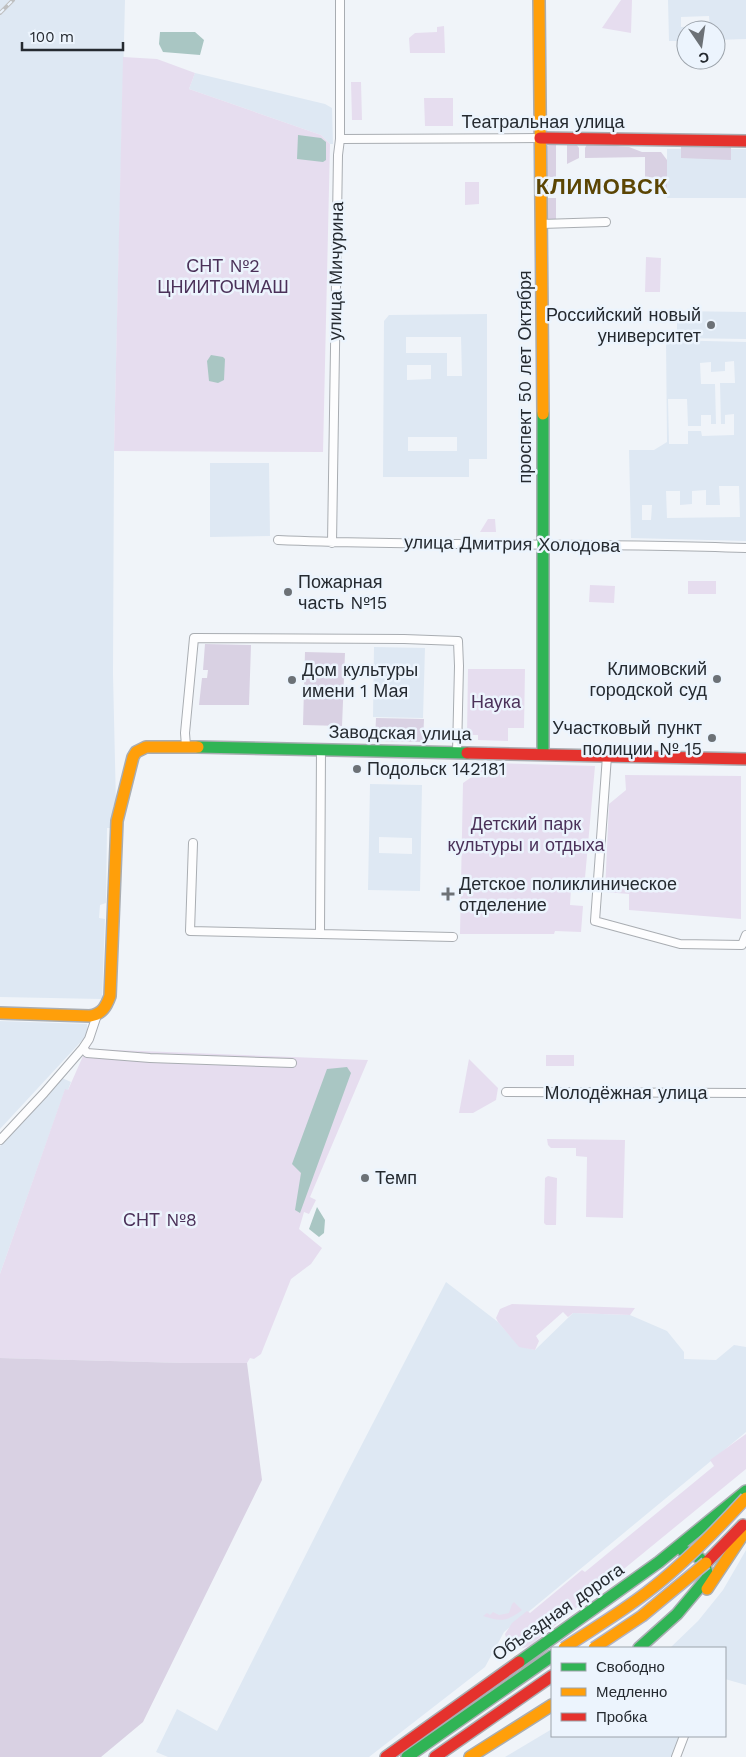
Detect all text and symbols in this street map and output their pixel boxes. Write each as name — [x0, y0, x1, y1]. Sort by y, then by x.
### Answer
scale bar — [22, 20, 124, 52]
north arrow — [676, 20, 726, 70]
text: 100 m — [30, 28, 74, 46]
text: С — [697, 49, 711, 67]
street label: Театральная улица — [461, 111, 626, 132]
district label: КЛИМОВСК — [536, 174, 668, 199]
street label: улица Мичурина — [324, 200, 347, 341]
park label: СНТ №2 ЦНИИТОЧМАШ — [157, 255, 289, 297]
street label: проспект 50 лет Октября — [514, 270, 535, 484]
place label: Российский новый университет — [546, 304, 701, 346]
marker: Российский новый университет — [705, 319, 717, 331]
street label: улица Дмитрия Холодова — [404, 531, 621, 556]
place label: Пожарная часть №15 — [298, 571, 387, 613]
marker: Пожарная часть №15 — [282, 586, 294, 598]
place label: Климовский городской суд — [590, 658, 707, 700]
place label: Дом культуры имени 1 Мая — [302, 659, 418, 701]
marker: Климовский городской суд — [711, 673, 723, 685]
marker: Дом культуры имени 1 Мая — [286, 674, 298, 686]
park label: Наука — [471, 691, 522, 712]
place label: Участковый пункт полиции № 15 — [552, 717, 702, 759]
street label: Заводская улица — [328, 721, 473, 744]
marker: Участковый пункт полиции № 15 — [706, 732, 718, 744]
place label: Подольск 142181 — [367, 758, 506, 779]
marker: Подольск 142181 — [351, 763, 363, 775]
park label: Детский парк культуры и отдыха — [447, 813, 606, 855]
place label: Детское поликлиническое отделение — [459, 873, 677, 915]
marker: Детское поликлиническое отделение — [441, 887, 455, 901]
street label: Молодёжная улица — [544, 1082, 708, 1103]
place label: Темп — [375, 1167, 417, 1188]
marker: Темп — [359, 1172, 371, 1184]
park label: СНТ №8 — [123, 1209, 197, 1230]
street label: Объездная дорога — [488, 1558, 628, 1665]
legend — [551, 1647, 726, 1737]
text: Свободно — [596, 1658, 665, 1676]
text: Медленно — [596, 1683, 667, 1701]
text: Пробка — [596, 1708, 648, 1726]

